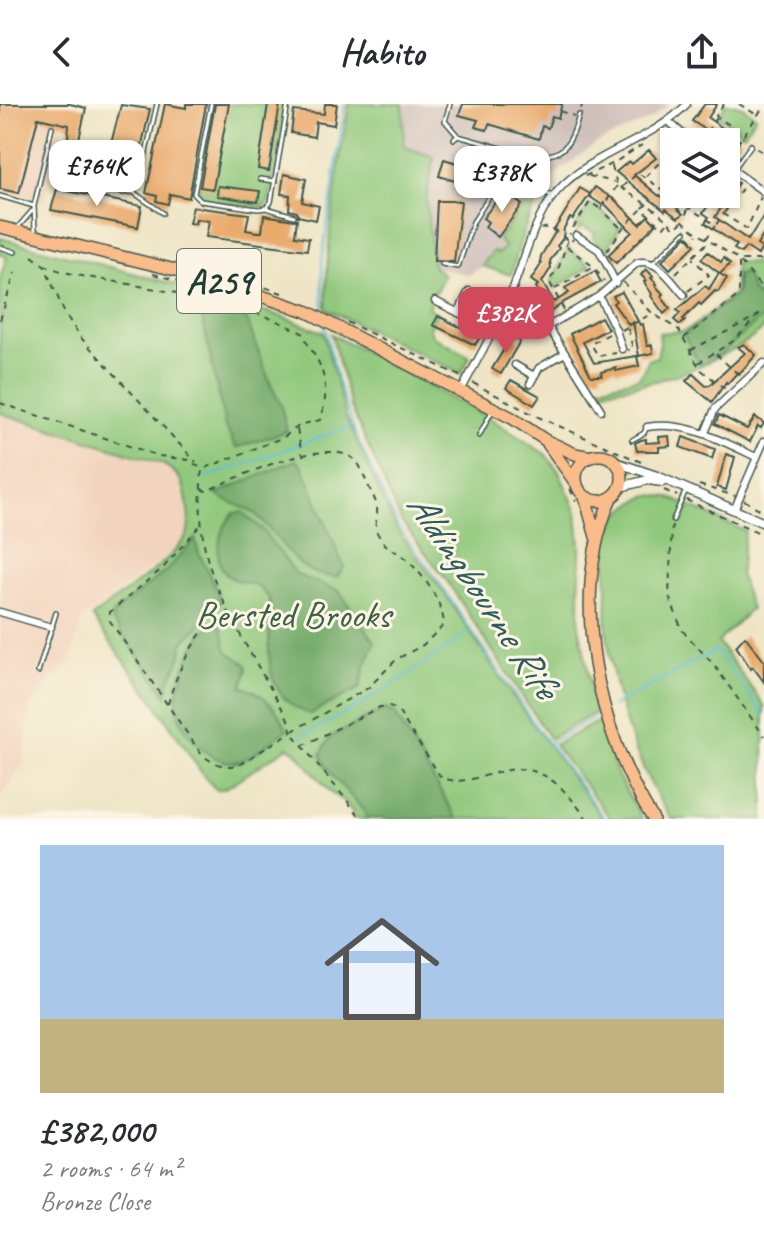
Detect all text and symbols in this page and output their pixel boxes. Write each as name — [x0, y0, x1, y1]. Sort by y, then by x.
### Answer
text: Habito — [340, 29, 424, 75]
icon: back — [40, 30, 84, 74]
icon: share — [680, 30, 724, 74]
map controls — [660, 128, 740, 208]
button: layers — [660, 128, 740, 208]
pin: £764K — [41, 140, 153, 208]
pin: £378K — [446, 146, 558, 214]
text: £764K — [67, 149, 127, 182]
text: £378K — [472, 155, 532, 188]
road number: A259 — [177, 249, 261, 313]
pin: £382K — [450, 287, 562, 355]
text: £382K — [476, 296, 536, 329]
water label: Aldingbourne Rife — [396, 482, 574, 712]
park label: Bersted Brooks — [196, 591, 394, 638]
icon: home — [310, 897, 454, 1041]
text: £382,000 — [40, 1109, 154, 1152]
text: 2 rooms · 64 m² — [40, 1152, 181, 1185]
text: Bronze Close — [40, 1185, 150, 1218]

